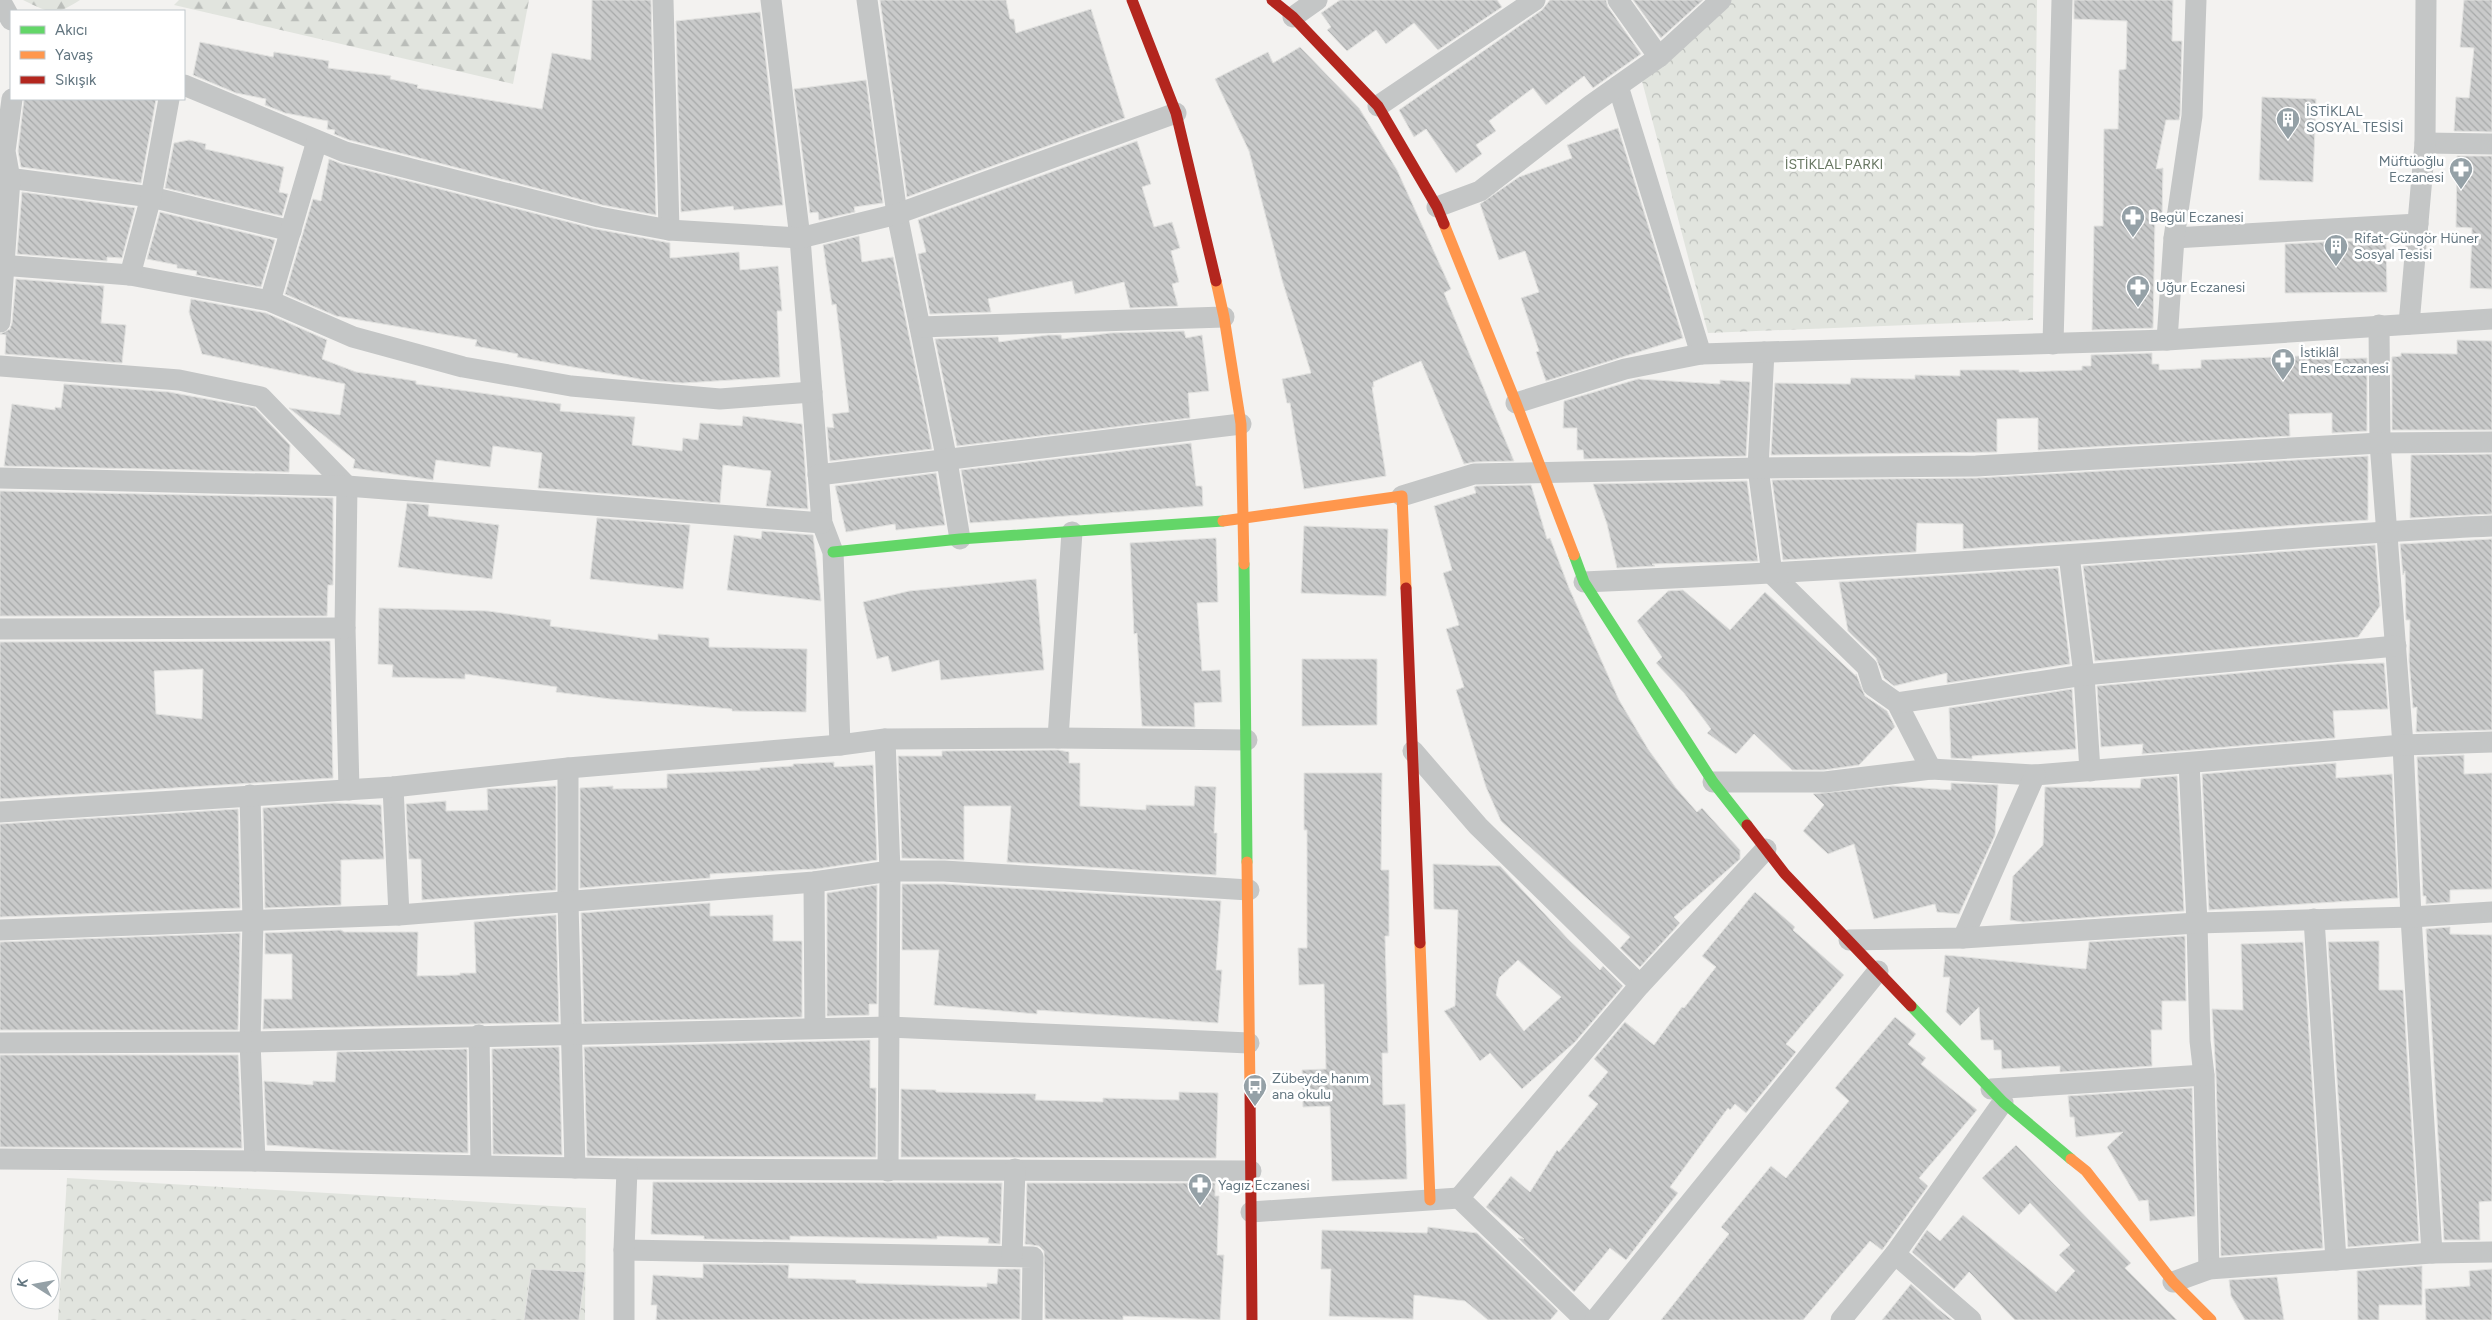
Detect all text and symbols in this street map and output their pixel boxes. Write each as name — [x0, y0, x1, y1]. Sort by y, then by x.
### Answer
legend — [10, 10, 185, 100]
text: Akıcı — [55, 21, 88, 39]
text: Yavaş — [55, 46, 93, 64]
text: Sıkışık — [55, 71, 97, 89]
place label: İSTİKLAL SOSYAL TESİSİ — [2306, 103, 2404, 136]
building icon: İSTİKLAL SOSYAL TESİSİ — [2275, 106, 2301, 140]
place label: Müftüoğlu Eczanesi — [2379, 153, 2444, 186]
park label: İSTİKLAL PARKI — [1785, 156, 1883, 173]
pharmacy icon: Müftüoğlu Eczanesi — [2448, 156, 2474, 190]
pharmacy icon: Begül Eczanesi — [2120, 204, 2146, 238]
place label: Begül Eczanesi — [2150, 209, 2244, 226]
place label: Rifat-Güngör Hüner Sosyal Tesisi — [2354, 230, 2479, 263]
building icon: Rifat-Güngör Hüner Sosyal Tesisi — [2323, 233, 2349, 267]
pharmacy icon: Uğur Eczanesi — [2125, 274, 2151, 308]
place label: Uğur Eczanesi — [2156, 279, 2245, 296]
place label: İstiklâl Enes Eczanesi — [2300, 344, 2389, 377]
pharmacy icon: İstiklâl Enes Eczanesi — [2270, 347, 2296, 381]
place label: Zübeyde hanım ana okulu — [1272, 1070, 1369, 1103]
bus stop icon: Zübeyde hanım ana okulu — [1242, 1073, 1268, 1107]
pharmacy icon: Yagız Eczanesi — [1187, 1172, 1213, 1206]
place label: Yagız Eczanesi — [1218, 1177, 1310, 1194]
north arrow — [10, 1260, 60, 1310]
text: K — [13, 1276, 32, 1289]

